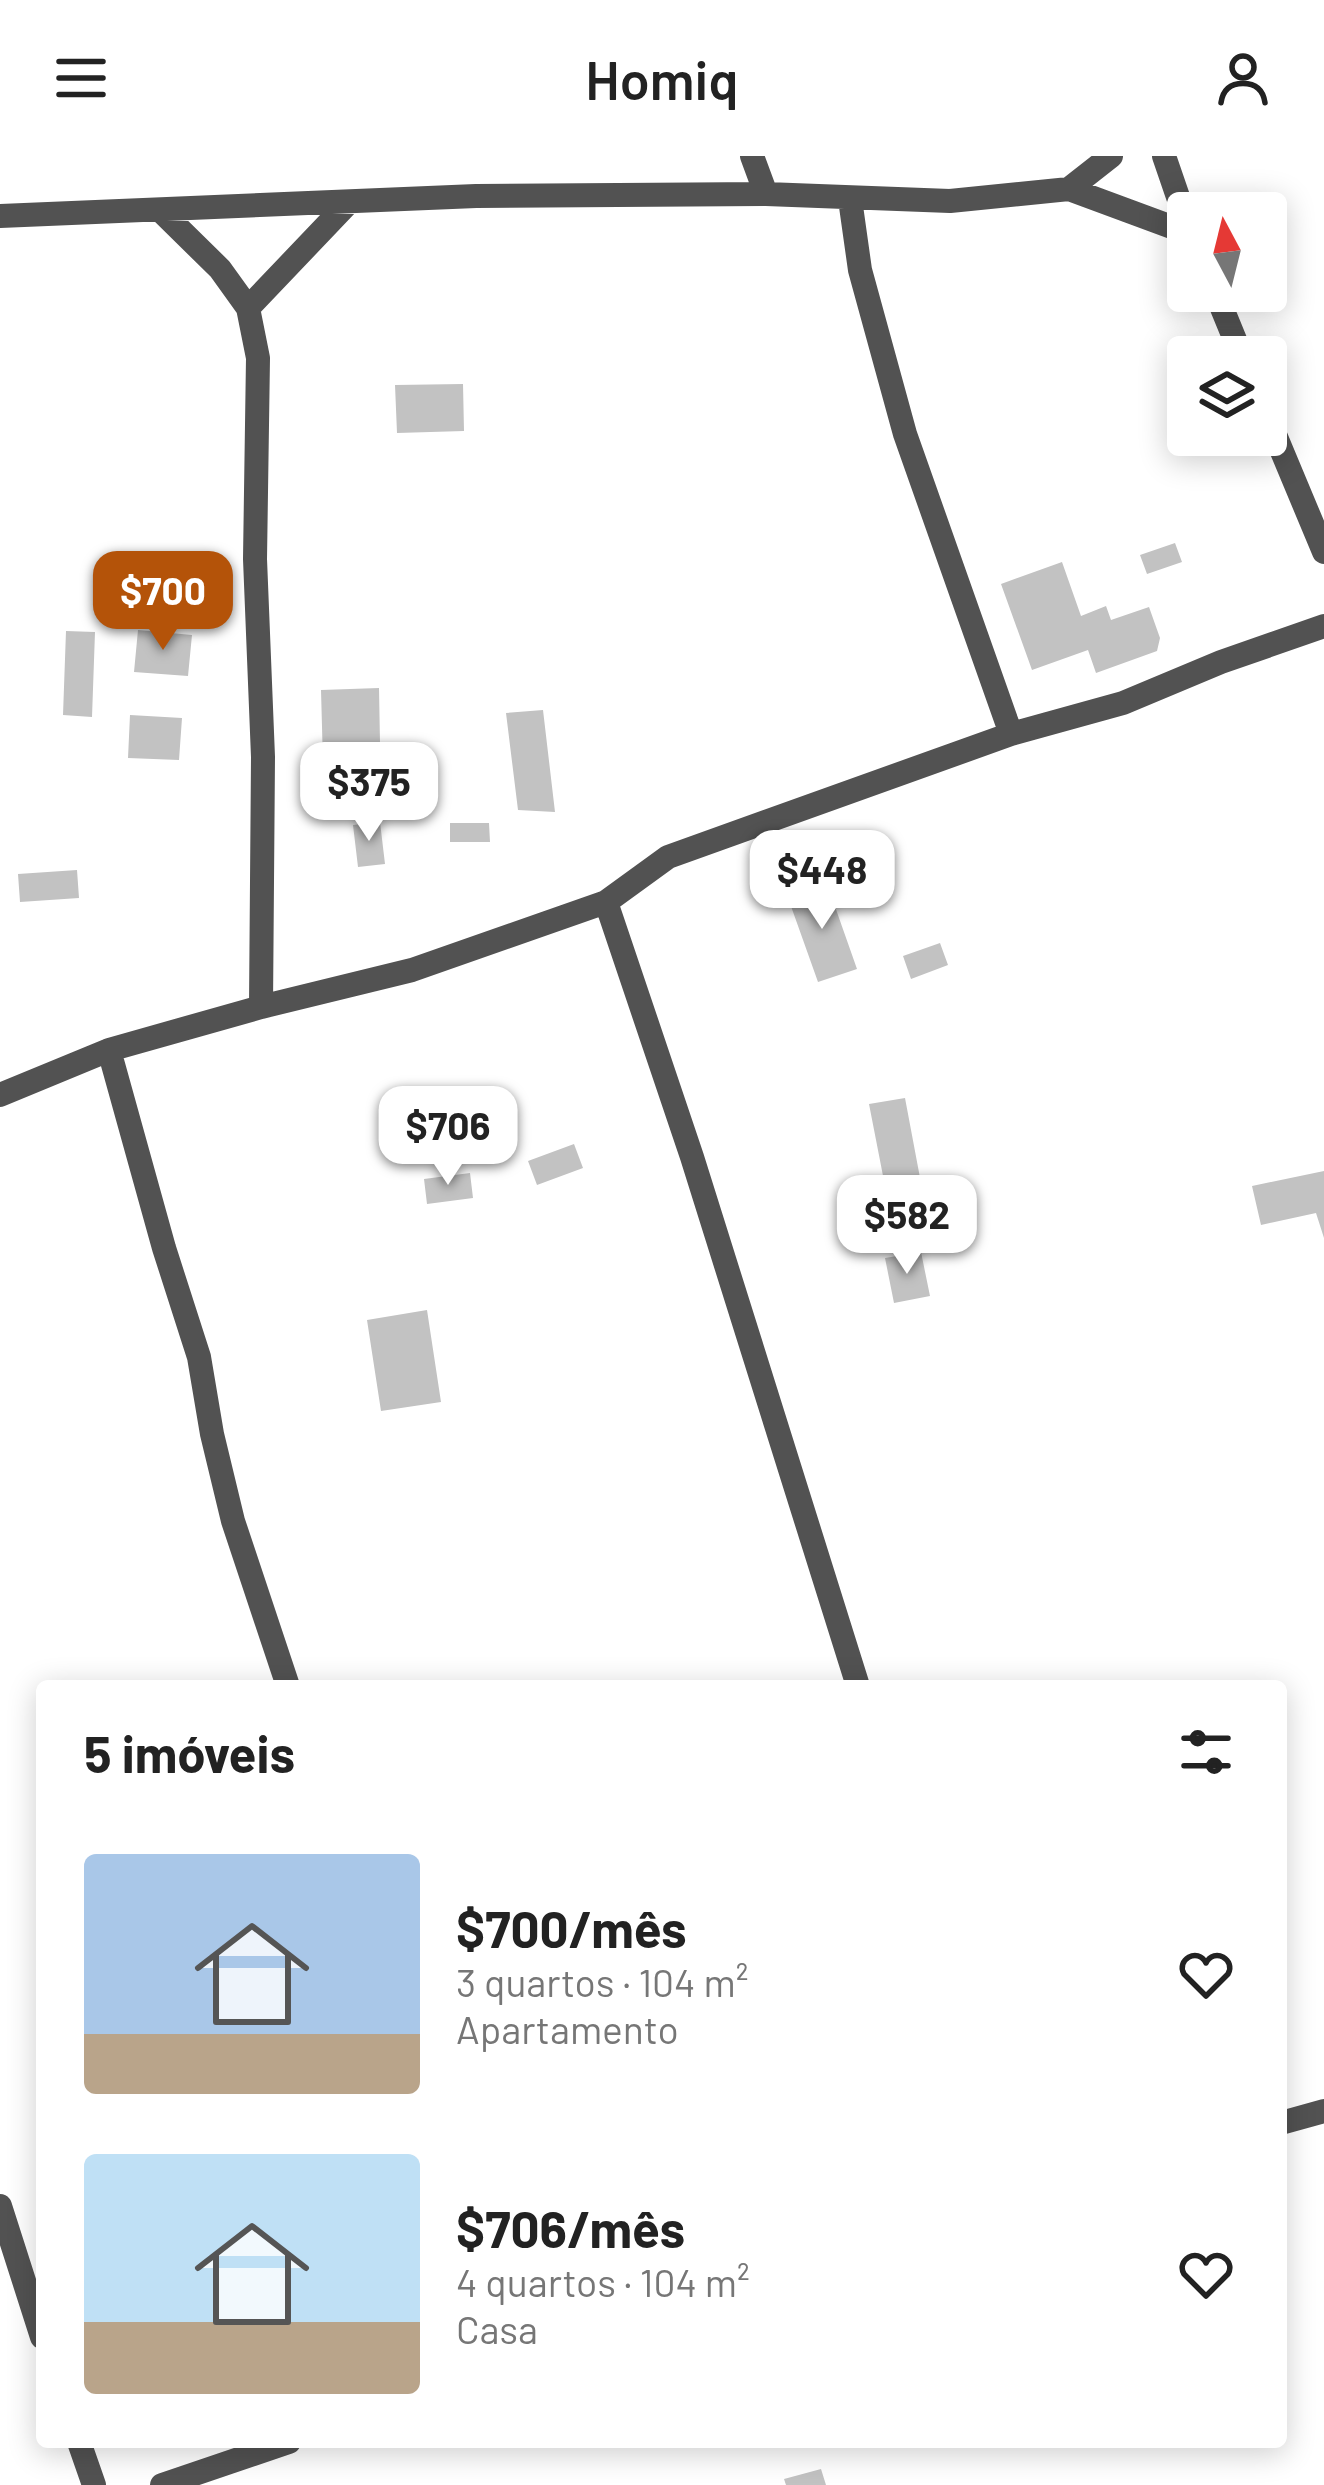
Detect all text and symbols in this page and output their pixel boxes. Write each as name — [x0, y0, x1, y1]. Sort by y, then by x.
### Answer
icon: menu — [48, 45, 114, 111]
icon: person — [1210, 45, 1276, 111]
text: Homiq — [585, 46, 739, 111]
north arrow — [1167, 192, 1287, 312]
map controls — [1167, 192, 1287, 456]
button: layers — [1167, 336, 1287, 456]
pin: $700 — [92, 551, 234, 653]
text: $700 — [120, 566, 206, 613]
pin: $375 — [298, 742, 440, 844]
text: $375 — [327, 757, 411, 804]
pin: $448 — [751, 830, 893, 932]
text: $448 — [777, 845, 867, 892]
pin: $706 — [377, 1086, 519, 1188]
text: $706 — [406, 1101, 490, 1148]
pin: $582 — [836, 1175, 978, 1277]
text: $582 — [864, 1190, 950, 1237]
icon: filters — [1173, 1719, 1239, 1785]
text: 5 imóveis — [84, 1722, 295, 1783]
text: $700/mês — [456, 1897, 687, 1958]
icon: home — [180, 1902, 324, 2046]
icon: heart — [1173, 1941, 1239, 2007]
text: 3 quartos · 104 m² — [456, 1958, 748, 2005]
text: Apartamento — [456, 2005, 679, 2052]
text: $706/mês — [456, 2197, 685, 2258]
icon: home — [180, 2202, 324, 2346]
icon: heart — [1173, 2241, 1239, 2307]
text: 4 quartos · 104 m² — [456, 2258, 750, 2305]
text: Casa — [456, 2305, 538, 2352]

